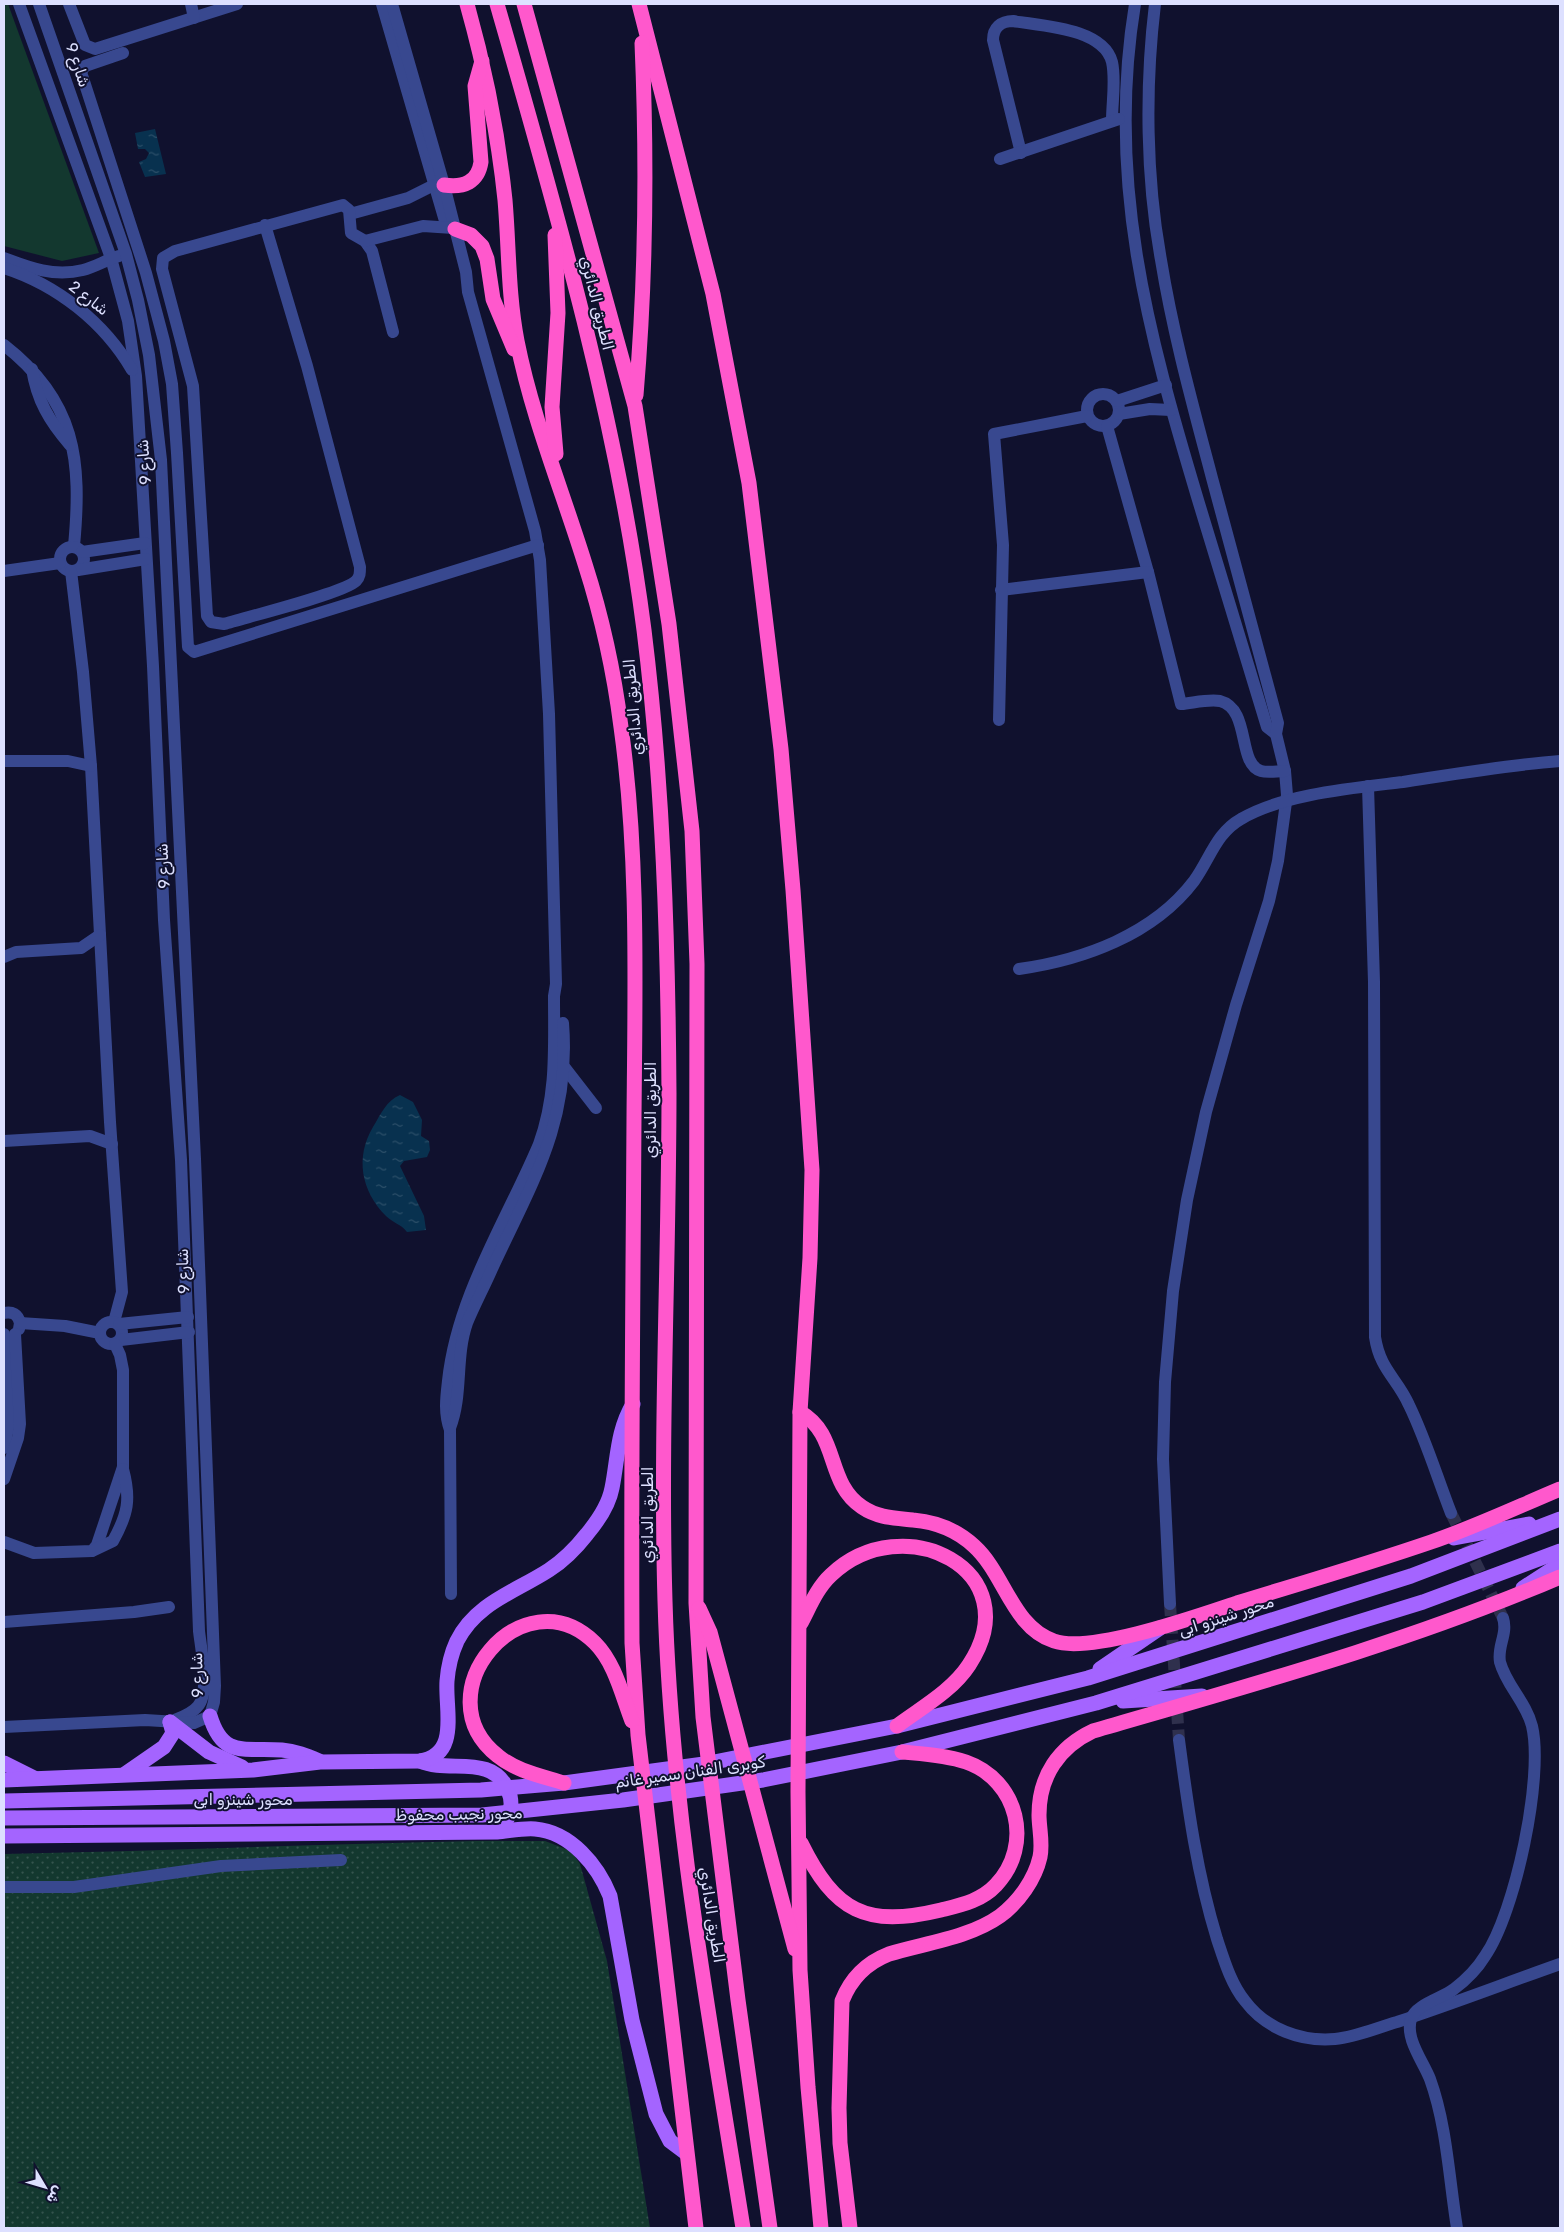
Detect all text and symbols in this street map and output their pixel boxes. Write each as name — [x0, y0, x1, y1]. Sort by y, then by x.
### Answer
street label: شارع 9 — [60, 40, 94, 90]
street label: الطريق الدائري — [574, 254, 618, 353]
street label: شارع 2 — [64, 277, 113, 321]
street label: شارع 9 — [133, 439, 157, 485]
street label: الطريق الدائري — [619, 658, 649, 756]
street label: شارع 9 — [152, 843, 176, 889]
street label: الطريق الدائري — [641, 1062, 662, 1158]
street label: شارع 9 — [173, 1248, 195, 1294]
street label: الطريق الدائري — [638, 1467, 659, 1563]
street label: محور شينزو ابى — [1176, 1592, 1277, 1641]
street label: شارع 9 — [187, 1652, 209, 1698]
street label: كوبرى الفنان سمير غانم — [614, 1752, 767, 1793]
street label: محور شينزو ابى — [193, 1790, 293, 1810]
street label: محور نجيب محفوظ — [395, 1803, 523, 1826]
street label: الطريق الدائري — [693, 1866, 729, 1965]
north arrow — [20, 2162, 70, 2212]
text: ش — [43, 2182, 67, 2207]

